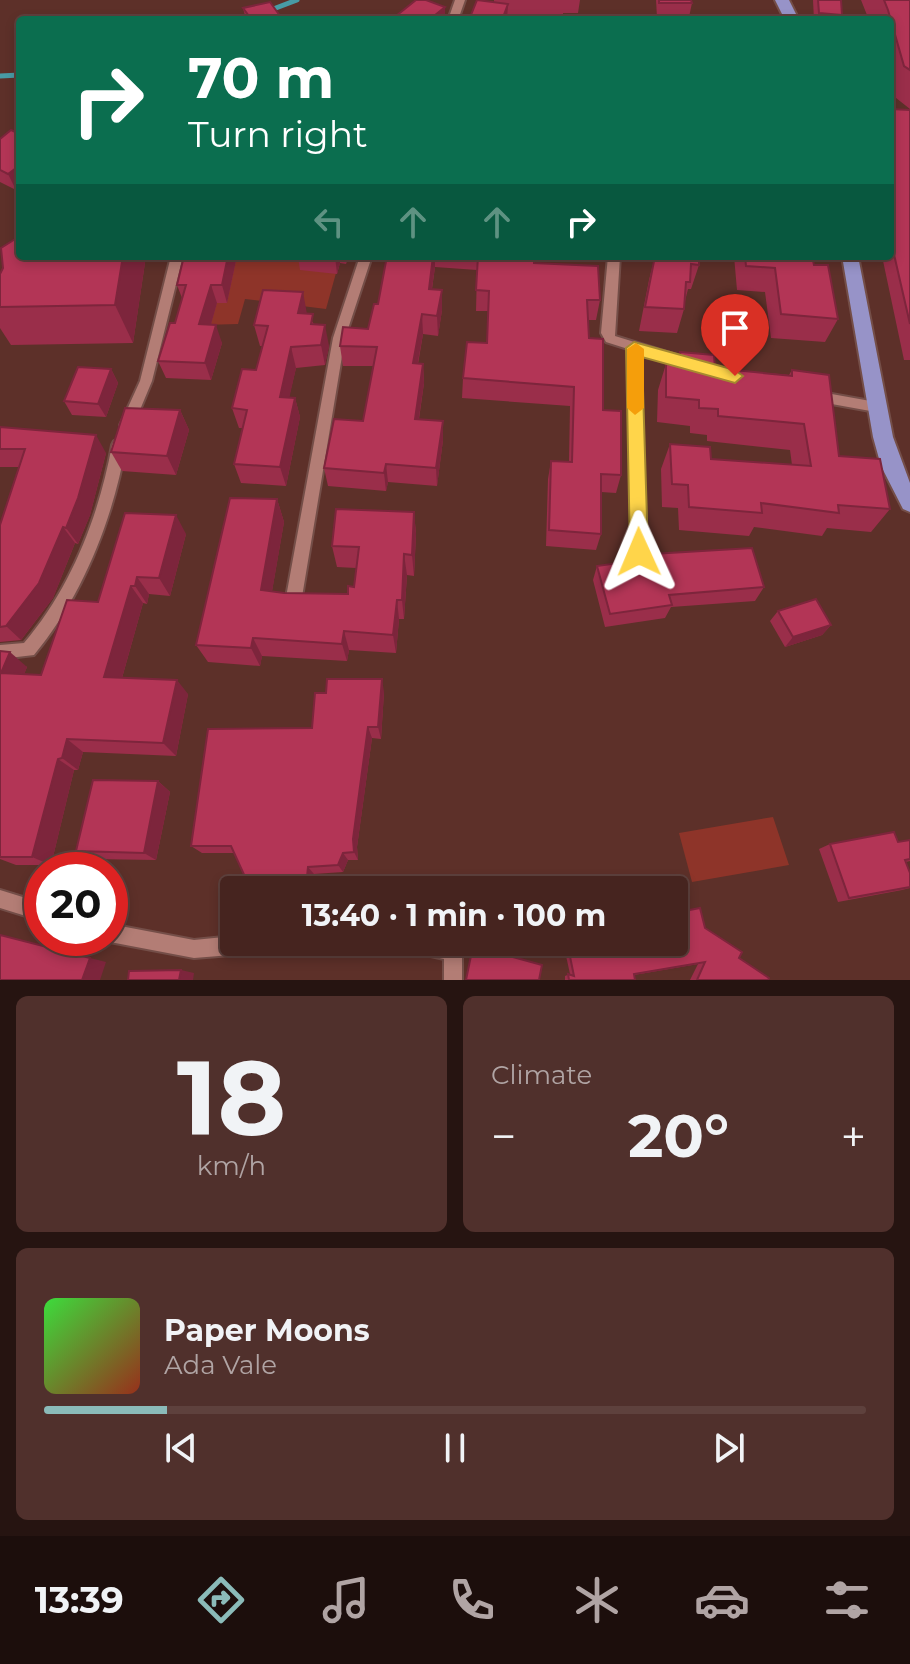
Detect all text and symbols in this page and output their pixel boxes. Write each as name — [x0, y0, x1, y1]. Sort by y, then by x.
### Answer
text: 70 m — [188, 44, 334, 112]
icon: right — [56, 48, 160, 152]
text: Turn right — [188, 112, 368, 156]
icon: left — [307, 200, 351, 244]
icon: ahead — [391, 200, 435, 244]
icon: ahead — [475, 200, 519, 244]
icon: right — [559, 200, 603, 244]
pin — [701, 294, 769, 376]
icon: arrive — [713, 306, 757, 350]
position arrow — [597, 510, 681, 594]
speed limit sign: 20 — [24, 852, 128, 956]
text: 13:40 · 1 min · 100 m — [302, 897, 606, 934]
text: 18 — [177, 1034, 286, 1161]
text: Climate — [491, 1059, 592, 1091]
text: 20° — [628, 1099, 729, 1172]
text: − — [491, 1109, 516, 1163]
text: + — [841, 1109, 866, 1163]
text: km/h — [197, 1150, 266, 1182]
text: Paper Moons — [164, 1312, 370, 1349]
text: Ada Vale — [164, 1349, 277, 1381]
icon: previous — [159, 1426, 203, 1470]
icon: pause — [433, 1426, 477, 1470]
icon: next — [707, 1426, 751, 1470]
icon: directions — [193, 1572, 249, 1628]
icon: music — [318, 1572, 374, 1628]
icon: phone — [444, 1572, 500, 1628]
icon: climate — [569, 1572, 625, 1628]
icon: car — [694, 1572, 750, 1628]
icon: filters — [819, 1572, 875, 1628]
text: 13:39 — [35, 1578, 124, 1622]

